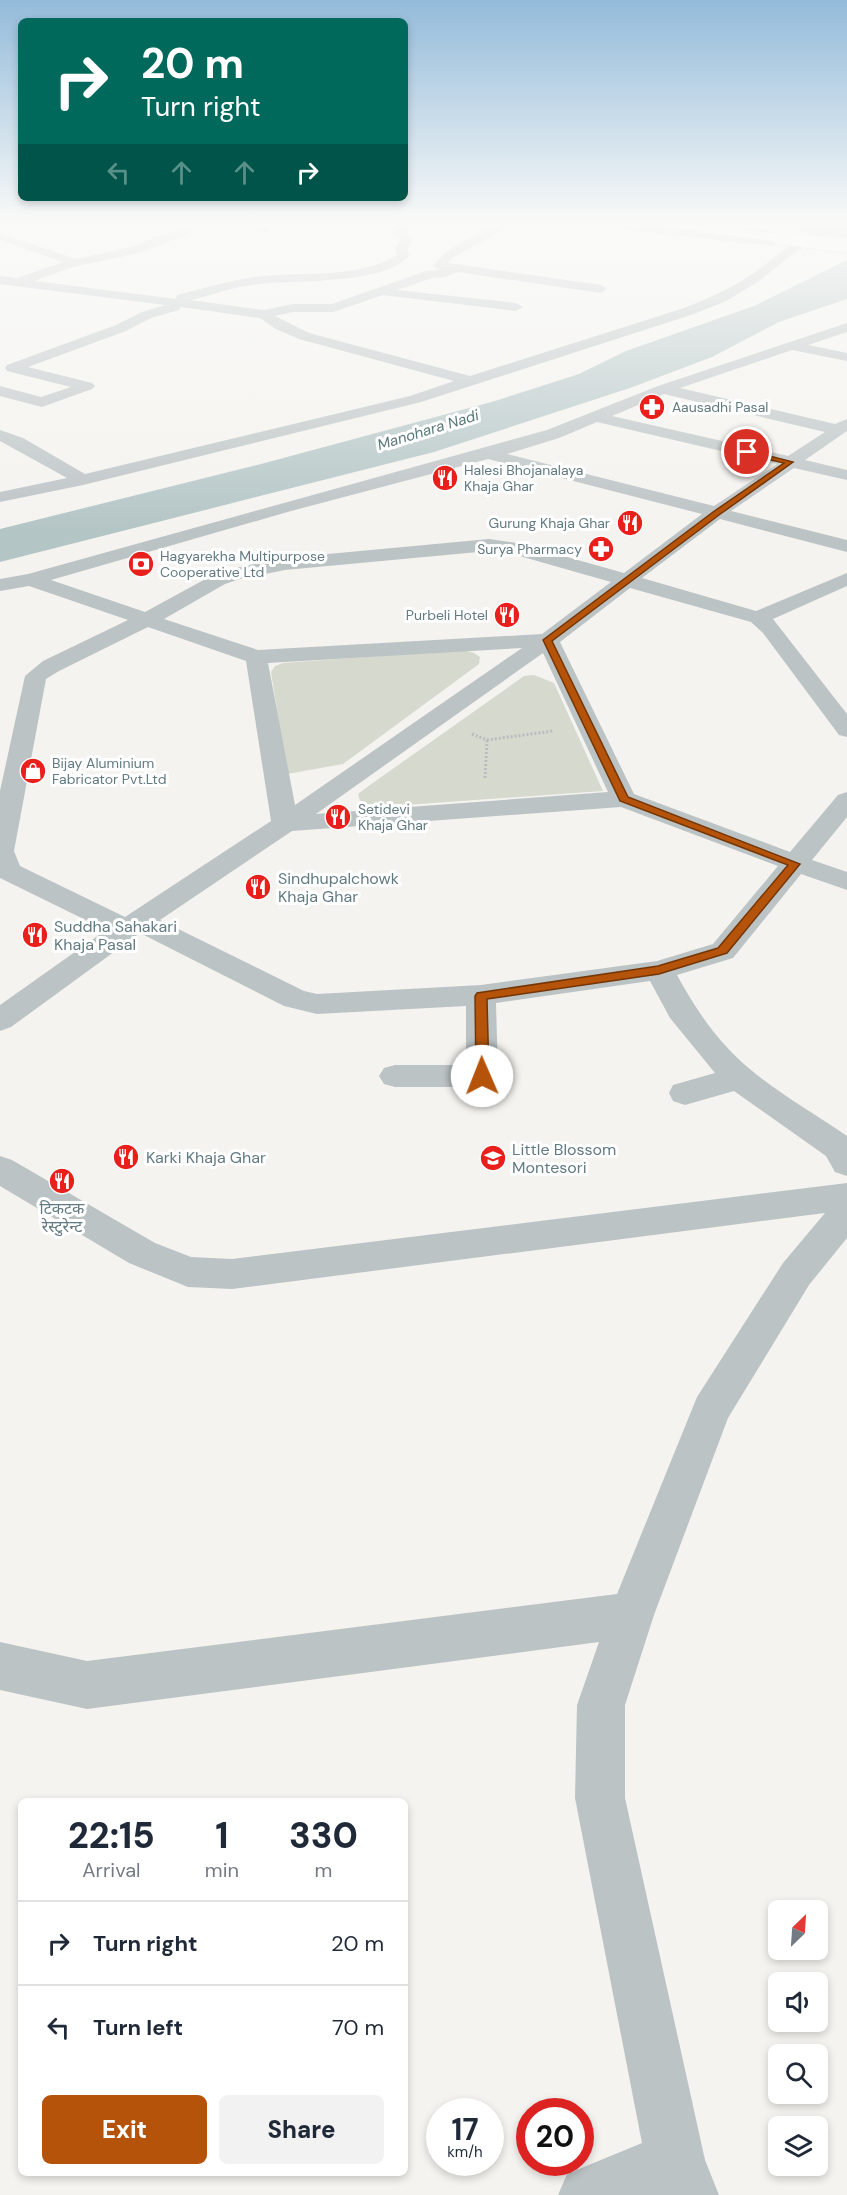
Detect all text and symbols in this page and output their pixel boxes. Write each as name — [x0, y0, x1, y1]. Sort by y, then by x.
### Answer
text: 20 m — [141, 36, 244, 91]
icon: right — [42, 42, 120, 120]
text: Turn right — [141, 89, 261, 124]
icon: left — [102, 156, 135, 189]
icon: ahead — [165, 156, 198, 189]
icon: ahead — [228, 156, 261, 189]
icon: right — [291, 156, 324, 189]
pharmacy icon: Aausadhi Pasal — [637, 392, 667, 422]
place label: Aausadhi Pasal — [672, 398, 768, 416]
water label: Manohara Nadi — [375, 405, 482, 455]
pin — [721, 426, 772, 477]
icon: arrive — [730, 435, 763, 468]
place label: Halesi Bhojanalaya Khaja Ghar — [464, 461, 583, 495]
restaurant icon: Halesi Bhojanalaya Khaja Ghar — [430, 463, 460, 493]
restaurant icon: Gurung Khaja Ghar — [615, 508, 645, 538]
place label: Gurung Khaja Ghar — [489, 514, 610, 532]
pharmacy icon: Surya Pharmacy — [586, 534, 616, 564]
place label: Surya Pharmacy — [477, 540, 582, 558]
place label: Hagyarekha Multipurpose Cooperative Ltd — [160, 547, 325, 581]
bank icon: Hagyarekha Multipurpose Cooperative Ltd — [126, 549, 156, 579]
restaurant icon: Purbeli Hotel — [492, 600, 522, 630]
place label: Purbeli Hotel — [406, 606, 488, 624]
place label: Bijay Aluminium Fabricator Pvt.Ltd — [52, 754, 166, 788]
shop icon: Bijay Aluminium Fabricator Pvt.Ltd — [18, 756, 48, 786]
place label: Setidevi Khaja Ghar — [358, 800, 428, 834]
restaurant icon: Setidevi Khaja Ghar — [323, 802, 353, 832]
place label: Sindhupalchowk Khaja Ghar — [278, 868, 399, 907]
restaurant icon: Sindhupalchowk Khaja Ghar — [243, 872, 273, 902]
place label: Suddha Sahakari Khaja Pasal — [54, 916, 177, 955]
restaurant icon: Suddha Sahakari Khaja Pasal — [20, 920, 50, 950]
position arrow — [450, 1044, 514, 1108]
place label: Little Blossom Montesori — [512, 1139, 616, 1178]
restaurant icon: Karki Khaja Ghar — [111, 1142, 141, 1172]
school or university icon: Little Blossom Montesori — [478, 1143, 508, 1173]
place label: Karki Khaja Ghar — [146, 1147, 266, 1168]
restaurant icon: टिकटक रेस्टुरेन्ट — [47, 1166, 77, 1196]
place label: टिकटक रेस्टुरेन्ट — [40, 1198, 85, 1237]
text: 22:15 — [68, 1812, 155, 1859]
text: 1 — [215, 1812, 229, 1859]
text: 330 — [289, 1812, 358, 1859]
text: Arrival — [82, 1857, 141, 1883]
text: min — [205, 1857, 239, 1883]
text: m — [315, 1857, 332, 1883]
north arrow — [768, 1900, 828, 1960]
map controls — [768, 1900, 828, 2176]
icon: right — [42, 1927, 75, 1960]
text: Turn right — [93, 1929, 198, 1958]
text: 20 m — [331, 1929, 384, 1958]
button: sound — [768, 1972, 828, 2032]
icon: left — [42, 2011, 75, 2044]
text: Turn left — [93, 2013, 183, 2042]
text: 70 m — [332, 2013, 384, 2042]
button: search — [768, 2044, 828, 2104]
button: Exit — [42, 2095, 207, 2164]
button: Share — [219, 2095, 384, 2164]
speed limit sign: 20 — [516, 2098, 594, 2176]
text: 17 — [451, 2110, 479, 2149]
button: layers — [768, 2116, 828, 2176]
text: km/h — [447, 2142, 483, 2162]

